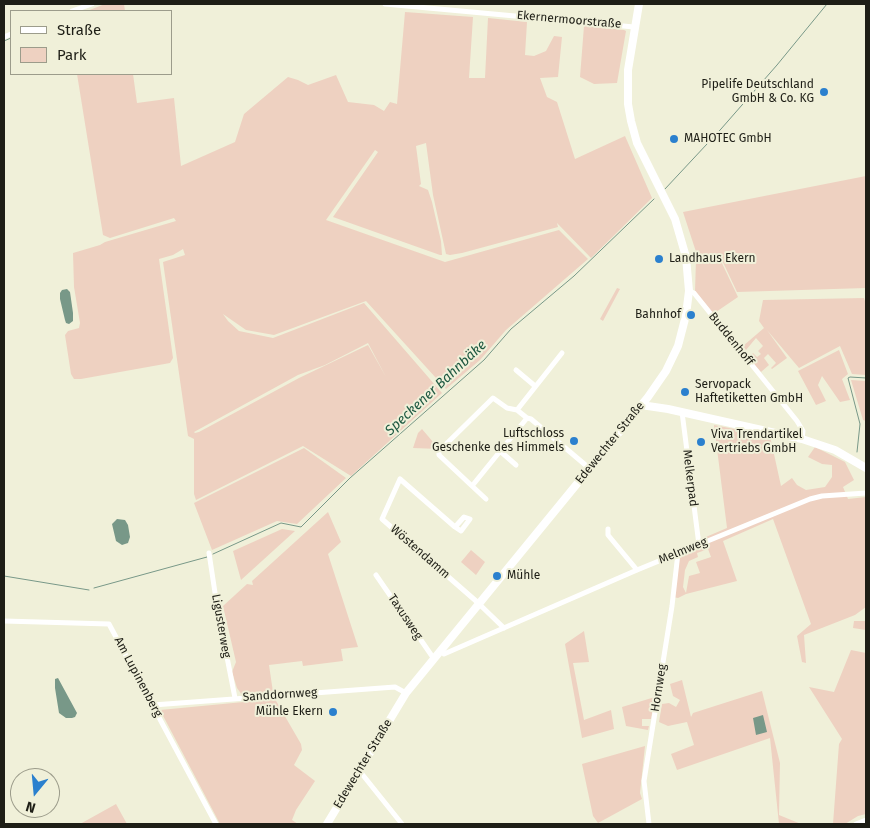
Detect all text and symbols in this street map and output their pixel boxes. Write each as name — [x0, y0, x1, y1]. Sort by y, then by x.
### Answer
street label: Ekernermoorstraße — [516, 8, 622, 32]
legend — [10, 10, 172, 75]
text: Straße — [57, 21, 101, 39]
text: Park — [57, 46, 87, 64]
place label: Pipelife Deutschland GmbH & Co. KG — [701, 78, 814, 106]
marker: Pipelife Deutschland GmbH & Co. KG — [818, 86, 830, 98]
place label: MAHOTEC GmbH — [684, 132, 772, 146]
marker: MAHOTEC GmbH — [668, 133, 680, 145]
place label: Landhaus Ekern — [669, 252, 756, 266]
marker: Landhaus Ekern — [653, 253, 665, 265]
place label: Bahnhof — [635, 308, 681, 322]
marker: Bahnhof — [685, 309, 697, 321]
street label: Buddenhoff — [705, 309, 757, 369]
water label: Speckener Bahnbäke — [382, 337, 490, 439]
place label: Servopack Haftetiketten GmbH — [695, 378, 803, 406]
marker: Servopack Haftetiketten GmbH — [679, 386, 691, 398]
street label: Edewechter Straße — [572, 399, 648, 487]
place label: Luftschloss Geschenke des Himmels — [432, 427, 564, 455]
place label: Viva Trendartikel Vertriebs GmbH — [711, 428, 802, 456]
marker: Luftschloss Geschenke des Himmels — [568, 435, 580, 447]
marker: Viva Trendartikel Vertriebs GmbH — [695, 436, 707, 448]
street label: Melkerpad — [679, 449, 701, 507]
street label: Wöstendamm — [387, 522, 453, 582]
street label: Melmweg — [657, 535, 709, 567]
place label: Mühle — [507, 569, 540, 583]
marker: Mühle — [491, 570, 503, 582]
street label: Taxusweg — [385, 592, 425, 642]
street label: Ligusterweg — [208, 593, 234, 659]
street label: Am Lupinenberg — [111, 635, 165, 719]
street label: Hornweg — [648, 663, 670, 713]
street label: Sanddornweg — [242, 685, 318, 705]
place label: Mühle Ekern — [256, 705, 323, 719]
marker: Mühle Ekern — [327, 706, 339, 718]
street label: Edewechter Straße — [331, 717, 395, 811]
north arrow — [10, 768, 60, 818]
text: N — [24, 797, 38, 816]

